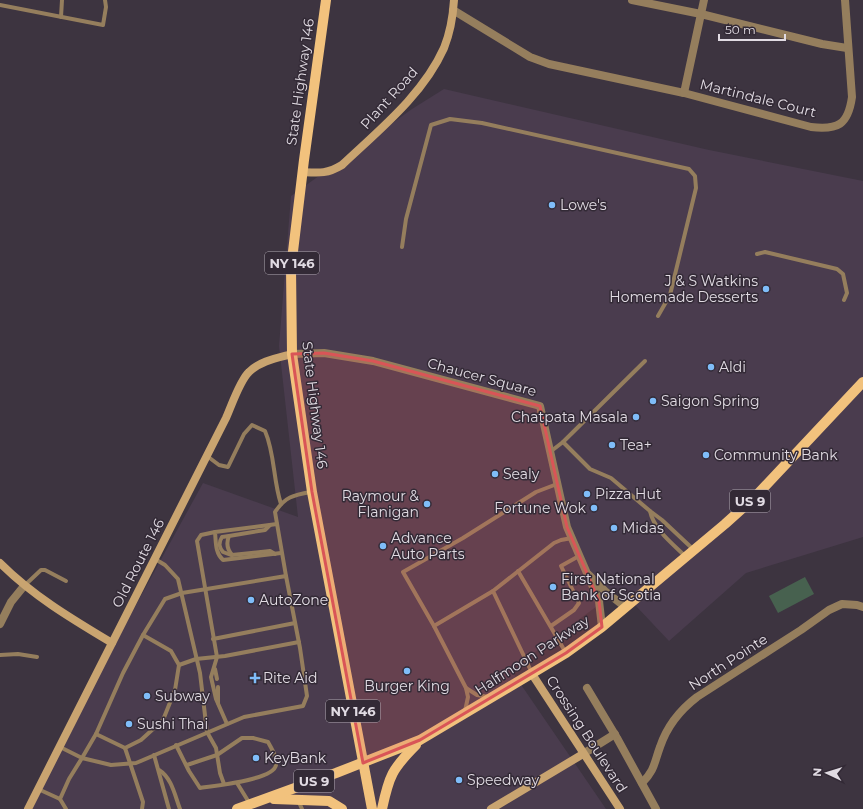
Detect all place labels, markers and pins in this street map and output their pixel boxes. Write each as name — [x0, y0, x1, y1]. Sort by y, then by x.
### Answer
place label: Lowe's — [560, 196, 607, 214]
marker: Lowe's — [547, 200, 557, 210]
place label: J & S Watkins Homemade Desserts — [609, 272, 758, 306]
marker: J & S Watkins Homemade Desserts — [761, 284, 771, 294]
place label: Aldi — [719, 358, 746, 376]
marker: Aldi — [706, 362, 716, 372]
place label: Saigon Spring — [661, 392, 760, 410]
marker: Saigon Spring — [648, 396, 658, 406]
place label: Chatpata Masala — [511, 408, 628, 426]
marker: Chatpata Masala — [631, 412, 641, 422]
place label: Tea+ — [620, 436, 652, 454]
marker: Tea+ — [607, 440, 617, 450]
place label: Community Bank — [714, 446, 838, 464]
marker: Community Bank — [701, 450, 711, 460]
place label: Sealy — [503, 465, 540, 483]
marker: Sealy — [490, 469, 500, 479]
place label: Pizza Hut — [595, 485, 662, 503]
place label: Raymour & Flanigan — [342, 487, 420, 521]
marker: Pizza Hut — [582, 489, 592, 499]
marker: Raymour & Flanigan — [422, 499, 432, 509]
place label: Fortune Wok — [494, 499, 587, 517]
marker: Fortune Wok — [589, 503, 599, 513]
place label: Midas — [622, 519, 664, 537]
marker: Midas — [609, 523, 619, 533]
place label: Advance Auto Parts — [391, 529, 465, 563]
marker: Advance Auto Parts — [378, 541, 388, 551]
place label: First National Bank of Scotia — [561, 570, 661, 604]
marker: First National Bank of Scotia — [548, 582, 558, 592]
place label: AutoZone — [259, 591, 328, 609]
marker: AutoZone — [246, 595, 256, 605]
marker: Burger King — [402, 666, 412, 676]
place label: Rite Aid — [263, 669, 318, 687]
marker: Rite Aid — [250, 673, 260, 683]
place label: Burger King — [364, 677, 450, 695]
place label: Subway — [155, 687, 210, 705]
marker: Subway — [142, 691, 152, 701]
place label: Sushi Thai — [137, 715, 208, 733]
marker: Sushi Thai — [124, 719, 134, 729]
place label: KeyBank — [264, 749, 327, 767]
marker: KeyBank — [251, 753, 261, 763]
place label: Speedway — [467, 771, 540, 789]
marker: Speedway — [454, 775, 464, 785]

